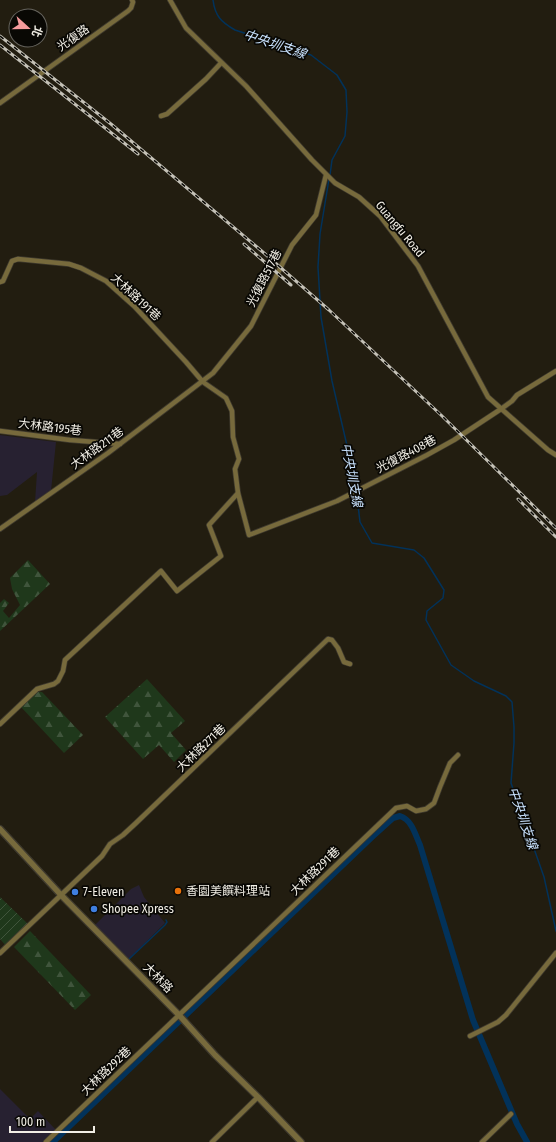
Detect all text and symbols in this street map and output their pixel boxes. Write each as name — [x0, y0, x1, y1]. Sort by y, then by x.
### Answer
north arrow — [8, 8, 48, 48]
street label: 光復路 — [54, 22, 92, 54]
text: 北 — [29, 24, 45, 39]
water label: 中央圳支線 — [242, 26, 310, 62]
street label: Guangfu Road — [373, 198, 427, 260]
street label: 光復路517巷 — [244, 247, 284, 309]
street label: 大林路191巷 — [108, 270, 164, 324]
street label: 大林路195巷 — [17, 416, 83, 438]
street label: 大林路211巷 — [68, 424, 126, 472]
street label: 光復路408巷 — [374, 432, 438, 476]
water label: 中央圳支線 — [338, 442, 366, 510]
street label: 大林路271巷 — [174, 721, 228, 775]
water label: 中央圳支線 — [505, 785, 541, 853]
street label: 大林路291巷 — [287, 844, 343, 898]
place label: 香園美饌料理站 — [186, 884, 270, 898]
place label: 7-Eleven — [83, 885, 124, 899]
marker: 香園美饌料理站 — [173, 886, 183, 896]
marker: 7-Eleven — [70, 887, 80, 897]
place label: Shopee Xpress — [102, 902, 174, 916]
marker: Shopee Xpress — [89, 904, 99, 914]
street label: 大林路 — [140, 960, 176, 996]
street label: 大林路292巷 — [78, 1044, 134, 1098]
scale bar — [10, 1108, 94, 1134]
text: 100 m — [16, 1115, 45, 1129]

